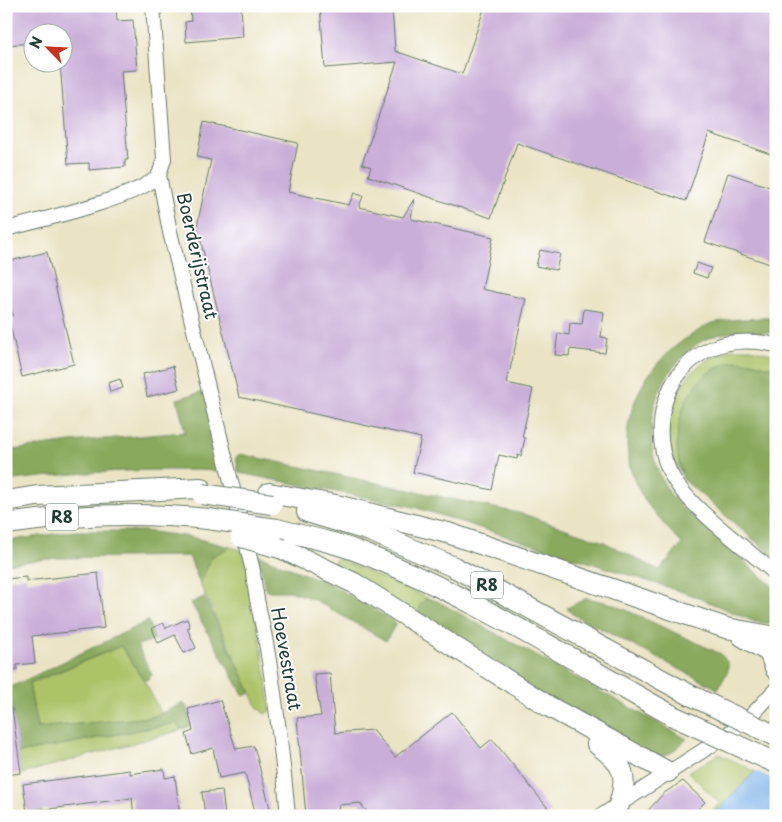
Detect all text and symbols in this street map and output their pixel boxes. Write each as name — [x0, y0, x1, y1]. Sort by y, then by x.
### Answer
north arrow — [22, 22, 72, 72]
text: N — [24, 33, 48, 52]
street label: Boerderijstraat — [171, 190, 226, 322]
road number: R8 — [46, 504, 78, 530]
road number: R8 — [471, 572, 503, 598]
street label: Hoevestraat — [265, 605, 310, 712]

